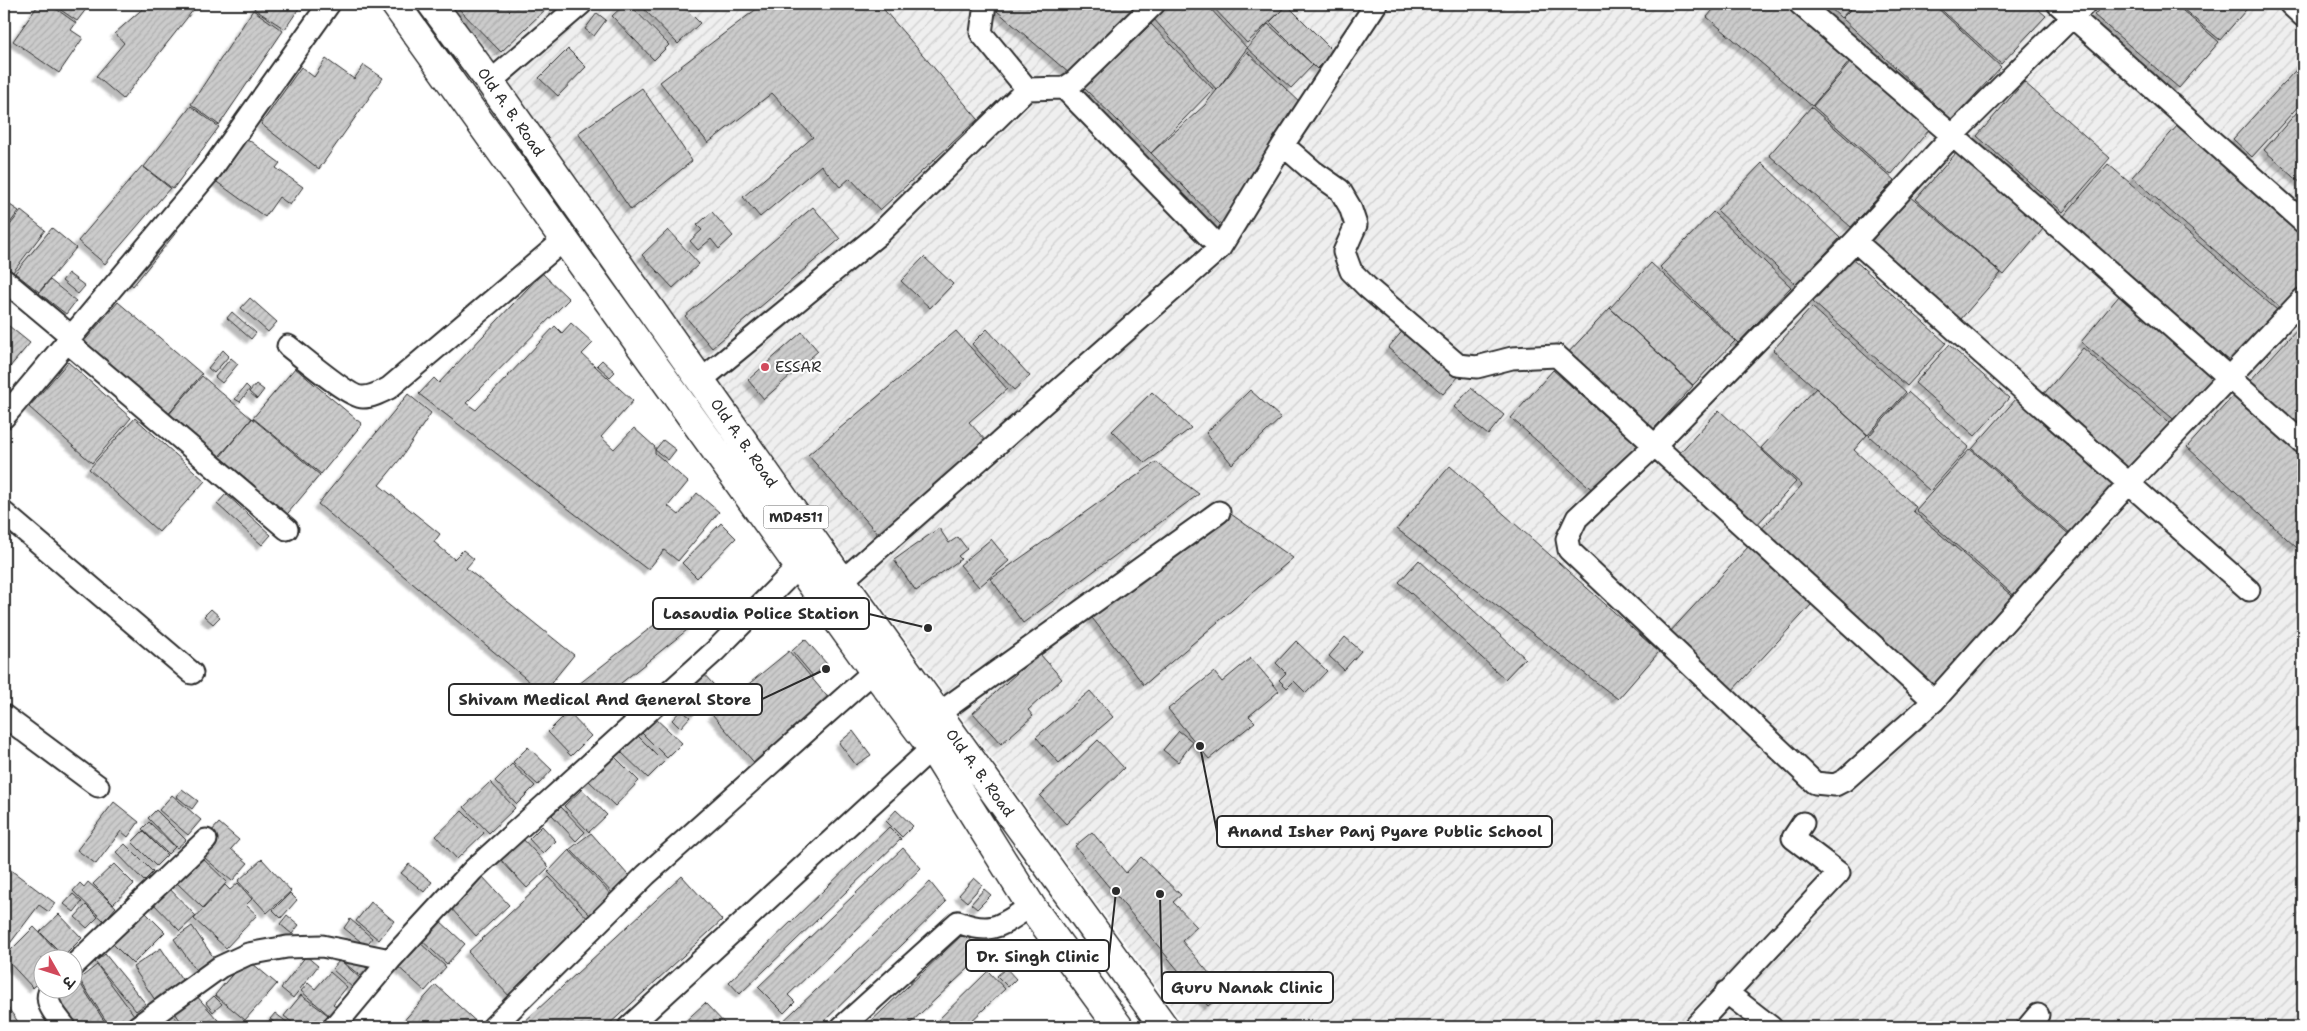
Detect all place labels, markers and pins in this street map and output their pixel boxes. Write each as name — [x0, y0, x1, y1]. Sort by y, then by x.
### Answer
place label: ESSAR — [775, 357, 822, 377]
marker: ESSAR — [759, 361, 771, 373]
callout: Lasaudia Police Station — [653, 598, 869, 629]
callout: Shivam Medical And General Store — [449, 684, 762, 715]
callout: Anand Isher Panj Pyare Public School — [1217, 816, 1552, 847]
callout: Dr. Singh Clinic — [966, 940, 1109, 971]
callout: Guru Nanak Clinic — [1162, 972, 1333, 1003]

